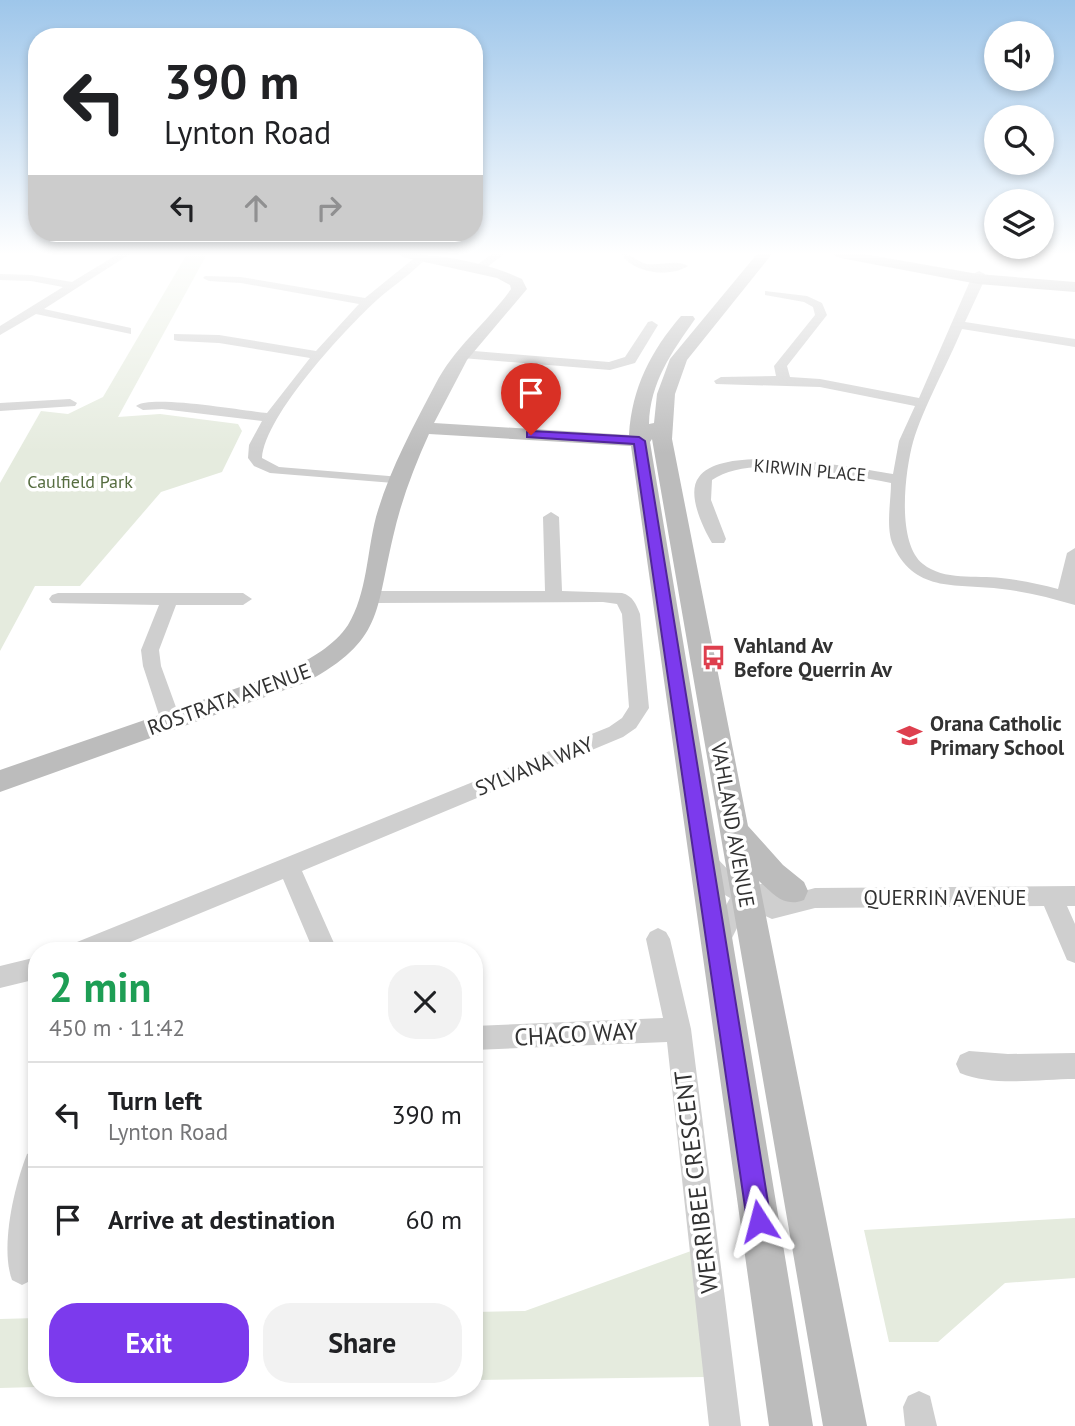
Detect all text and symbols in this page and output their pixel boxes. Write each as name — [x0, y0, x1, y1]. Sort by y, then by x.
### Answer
map controls — [984, 21, 1054, 259]
button: sound — [984, 21, 1054, 91]
text: 390 m — [164, 49, 299, 113]
icon: left — [49, 56, 140, 147]
button: search — [984, 105, 1054, 175]
text: Lynton Road — [164, 111, 331, 153]
icon: left — [164, 189, 202, 227]
icon: ahead — [237, 189, 275, 227]
icon: right — [310, 189, 348, 227]
button: layers — [984, 189, 1054, 259]
pin — [501, 363, 561, 435]
icon: arrive — [512, 374, 550, 412]
street label: KIRWIN PLACE — [753, 454, 867, 486]
park label: Caulfield Park — [27, 470, 133, 493]
place label: Vahland Av Before Querrin Av — [733, 632, 893, 683]
bus stop icon: Vahland Av Before Querrin Av — [700, 643, 728, 671]
street label: ROSTRATA AVENUE — [144, 657, 314, 741]
place label: Orana Catholic Primary School — [930, 710, 1065, 761]
school or university icon: Orana Catholic Primary School — [896, 721, 924, 749]
street label: SYLVANA WAY — [471, 730, 597, 802]
street label: VAHLAND AVENUE — [705, 739, 761, 910]
street label: QUERRIN AVENUE — [863, 884, 1027, 911]
text: 2 min — [49, 959, 151, 1014]
button: close — [388, 965, 462, 1039]
text: 450 m · 11:42 — [49, 1013, 185, 1042]
street label: CHACO WAY — [513, 1015, 639, 1053]
street label: WERRIBEE CRESCENT — [667, 1069, 725, 1295]
text: Turn left — [108, 1084, 202, 1117]
icon: left — [49, 1096, 87, 1134]
text: 390 m — [391, 1098, 462, 1131]
text: Lynton Road — [108, 1117, 228, 1146]
position arrow — [722, 1184, 796, 1258]
icon: arrive — [49, 1201, 87, 1239]
text: Arrive at destination — [108, 1203, 335, 1236]
text: 60 m — [406, 1203, 462, 1236]
button: Exit — [49, 1303, 249, 1383]
button: Share — [263, 1303, 462, 1383]

